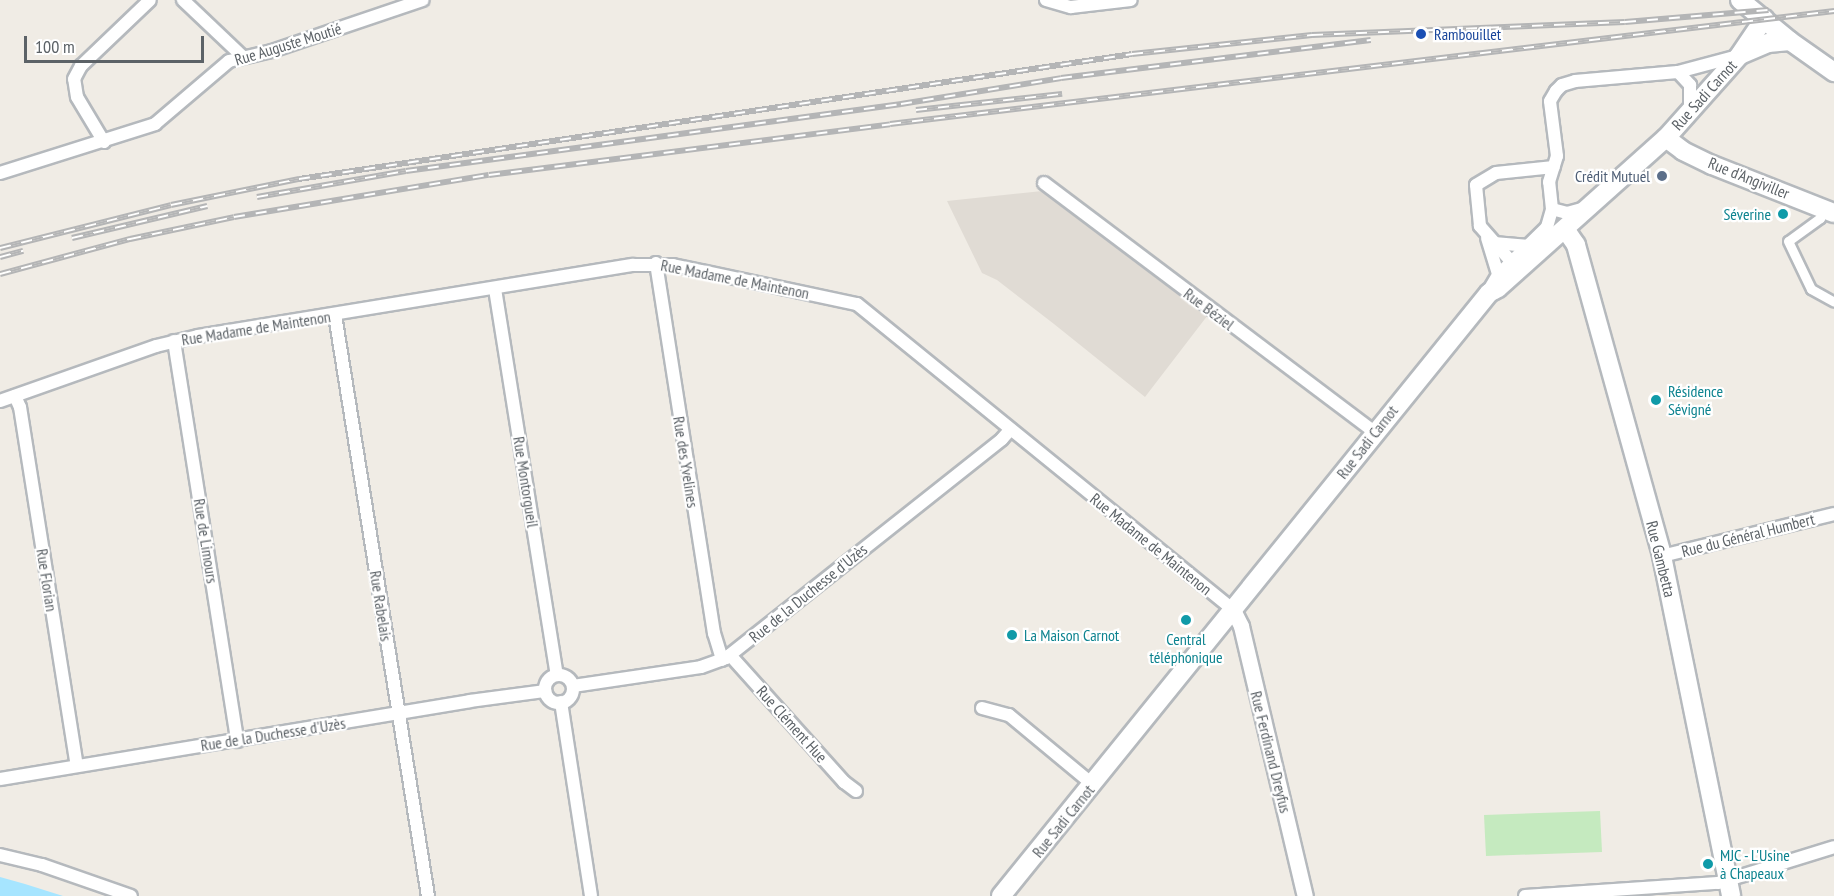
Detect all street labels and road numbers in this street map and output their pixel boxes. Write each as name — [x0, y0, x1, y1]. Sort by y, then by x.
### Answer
street label: Rue Auguste Moutié — [232, 19, 344, 69]
street label: Rue Sadi Carnot — [1667, 56, 1741, 134]
street label: Rue d'Angiviller — [1706, 153, 1792, 203]
street label: Rue Madame de Maintenon — [659, 255, 811, 303]
street label: Rue Béziel — [1180, 284, 1238, 334]
street label: Rue Madame de Maintenon — [180, 307, 332, 349]
street label: Rue Sadi Carnot — [1332, 401, 1402, 483]
street label: Rue des Yvelines — [669, 415, 703, 509]
street label: Rue Montorgueil — [509, 435, 543, 529]
street label: Rue Madame de Maintenon — [1086, 489, 1216, 599]
street label: Rue de Limours — [190, 497, 222, 585]
street label: Rue du Général Humbert — [1679, 509, 1817, 561]
street label: Rue Gambetta — [1642, 519, 1680, 599]
street label: Rue de la Duchesse d'Uzès — [745, 539, 871, 647]
street label: Rue Florian — [33, 547, 61, 613]
street label: Rue Rabelais — [366, 569, 396, 643]
street label: Rue Clément Hue — [753, 682, 831, 766]
street label: Rue Ferdinand Dreyfus — [1247, 689, 1295, 815]
street label: Rue de la Duchesse d'Uzès — [199, 713, 347, 755]
street label: Rue Sadi Carnot — [1028, 781, 1098, 861]

